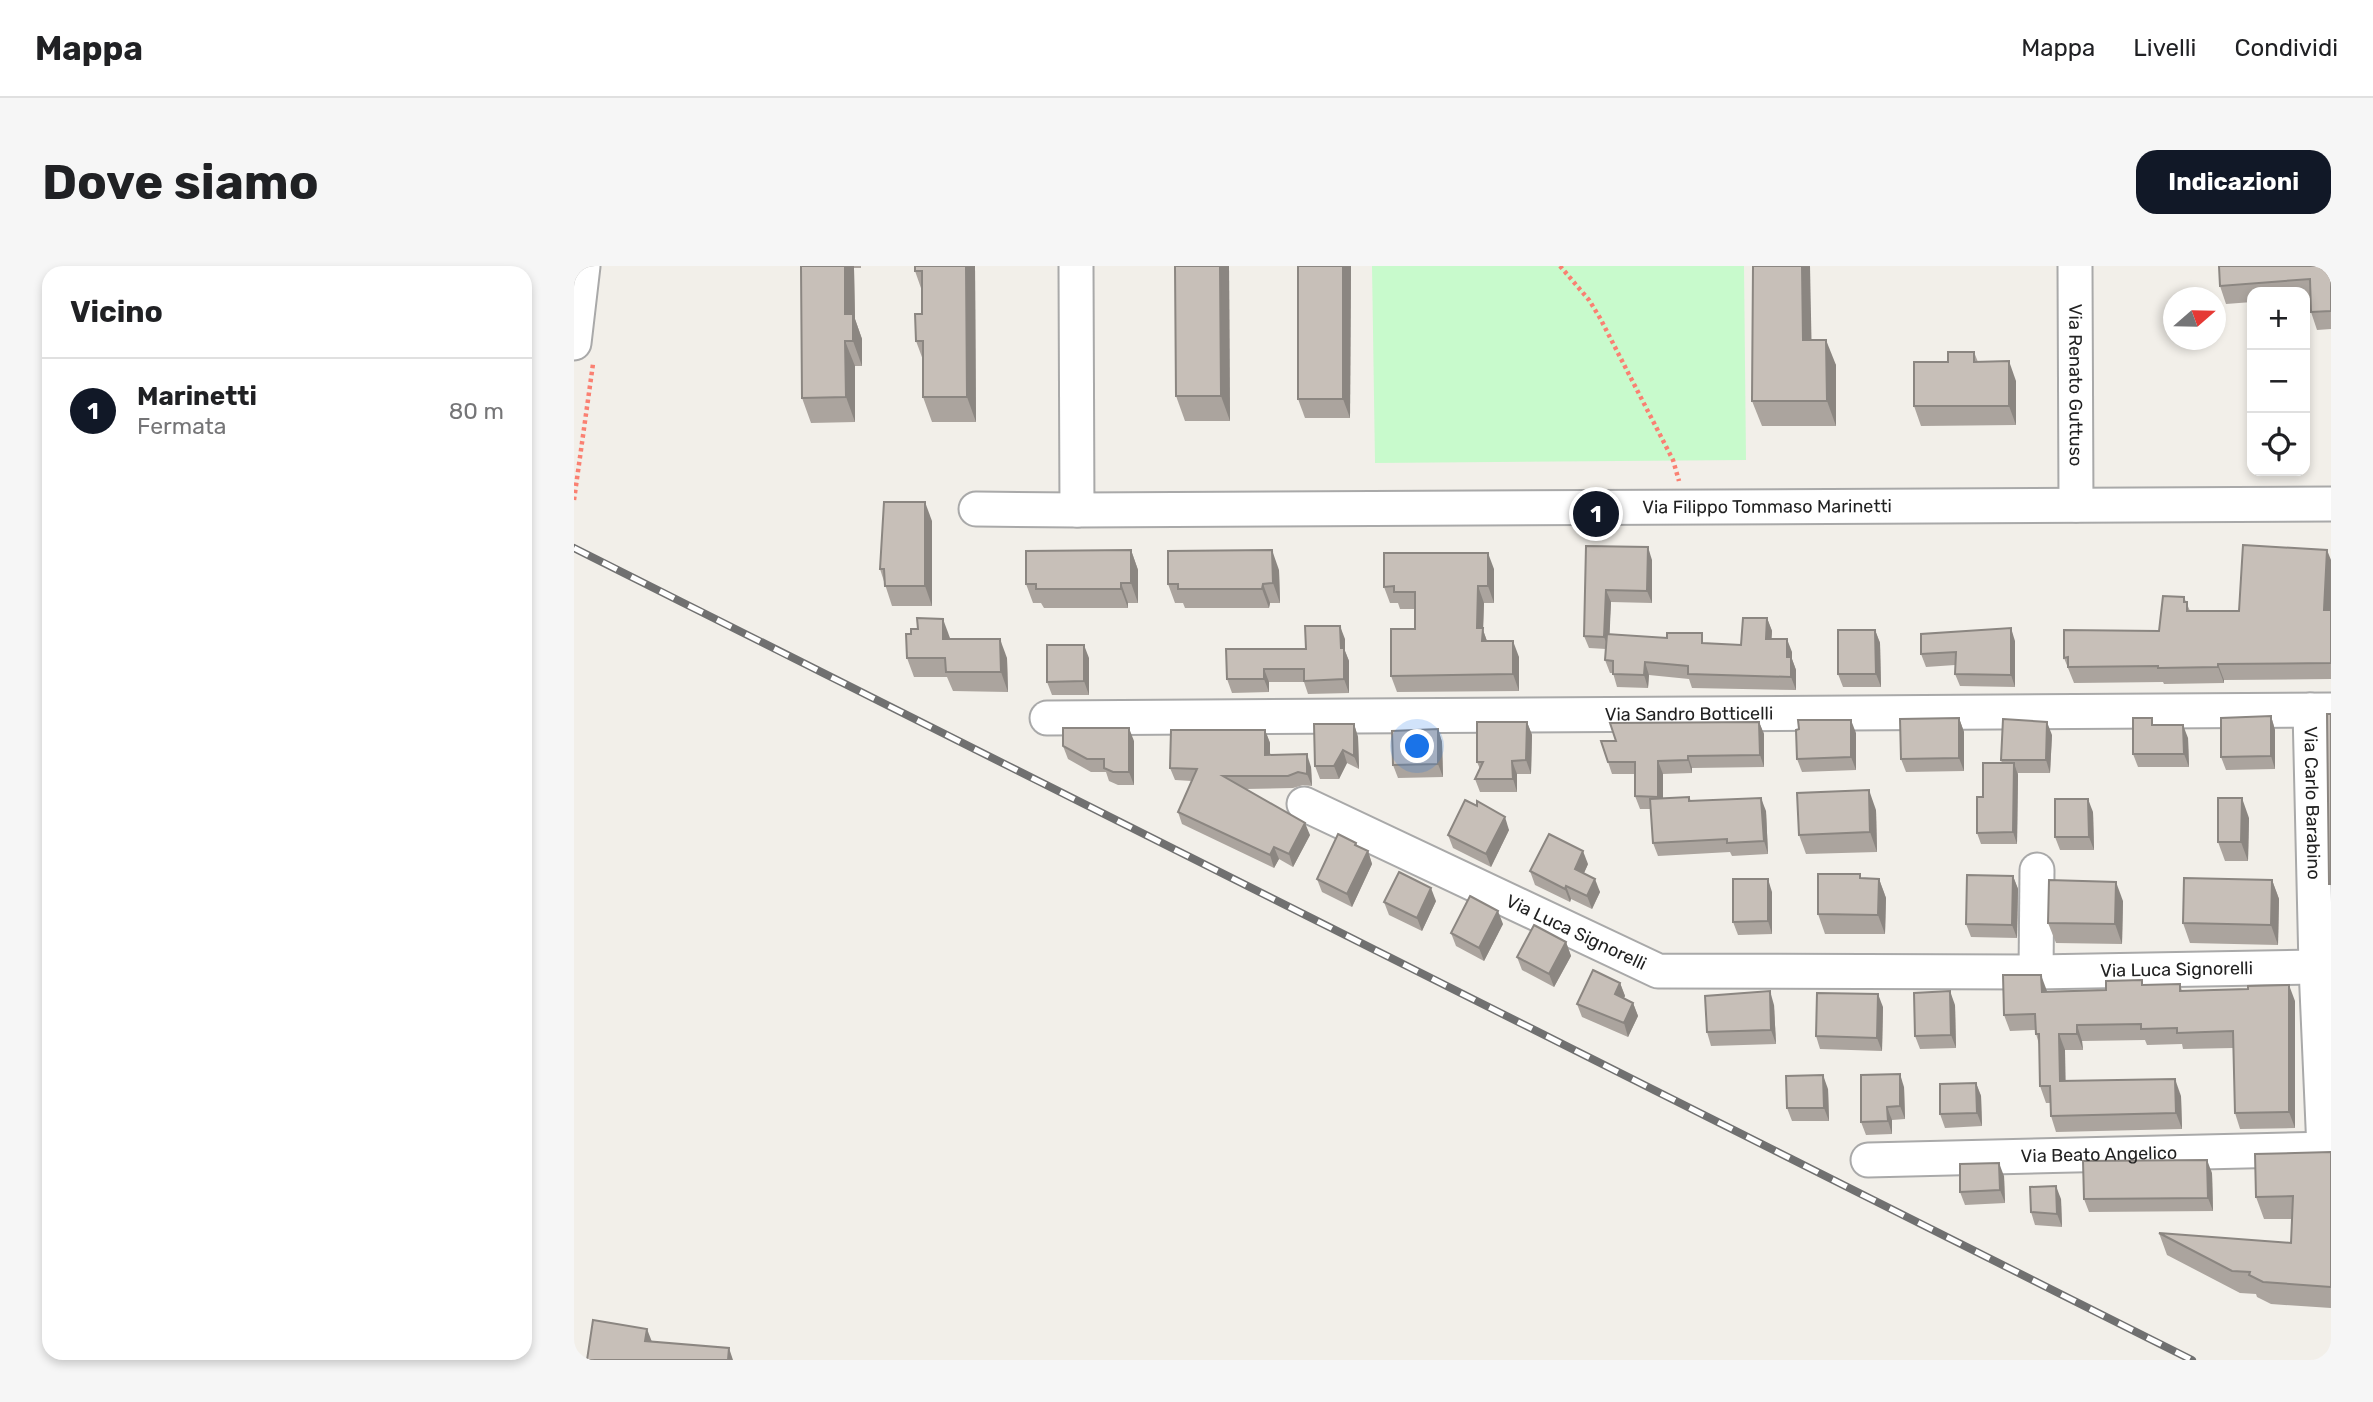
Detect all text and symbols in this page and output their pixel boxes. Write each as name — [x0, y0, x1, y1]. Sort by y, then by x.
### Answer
text: Mappa — [35, 29, 143, 68]
text: Mappa — [2021, 34, 2095, 62]
text: Livelli — [2133, 34, 2196, 62]
text: Condividi — [2234, 34, 2338, 62]
button: Indicazioni — [2136, 150, 2331, 214]
text: Dove siamo — [42, 153, 319, 211]
north arrow — [2163, 287, 2226, 350]
map controls — [2247, 287, 2310, 476]
button: + — [2247, 287, 2310, 350]
text: Vicino — [70, 294, 163, 330]
street label: Via Renato Guttuso — [2064, 304, 2087, 466]
button: − — [2247, 350, 2310, 413]
text: Marinetti — [137, 381, 257, 412]
text: 1 — [87, 397, 99, 425]
text: 80 m — [449, 397, 504, 425]
text: Fermata — [137, 412, 227, 440]
button: locate — [2247, 413, 2310, 476]
pin: 1 — [1573, 488, 1619, 540]
street label: Via Filippo Tommaso Marinetti — [1642, 495, 1892, 518]
street label: Via Sandro Botticelli — [1605, 702, 1773, 726]
street label: Via Carlo Barabino — [2299, 726, 2325, 880]
your location — [1400, 729, 1434, 763]
street label: Via Luca Signorelli — [1502, 890, 1650, 975]
street label: Via Luca Signorelli — [2100, 957, 2253, 982]
street label: Via Beato Angelico — [2020, 1142, 2177, 1167]

